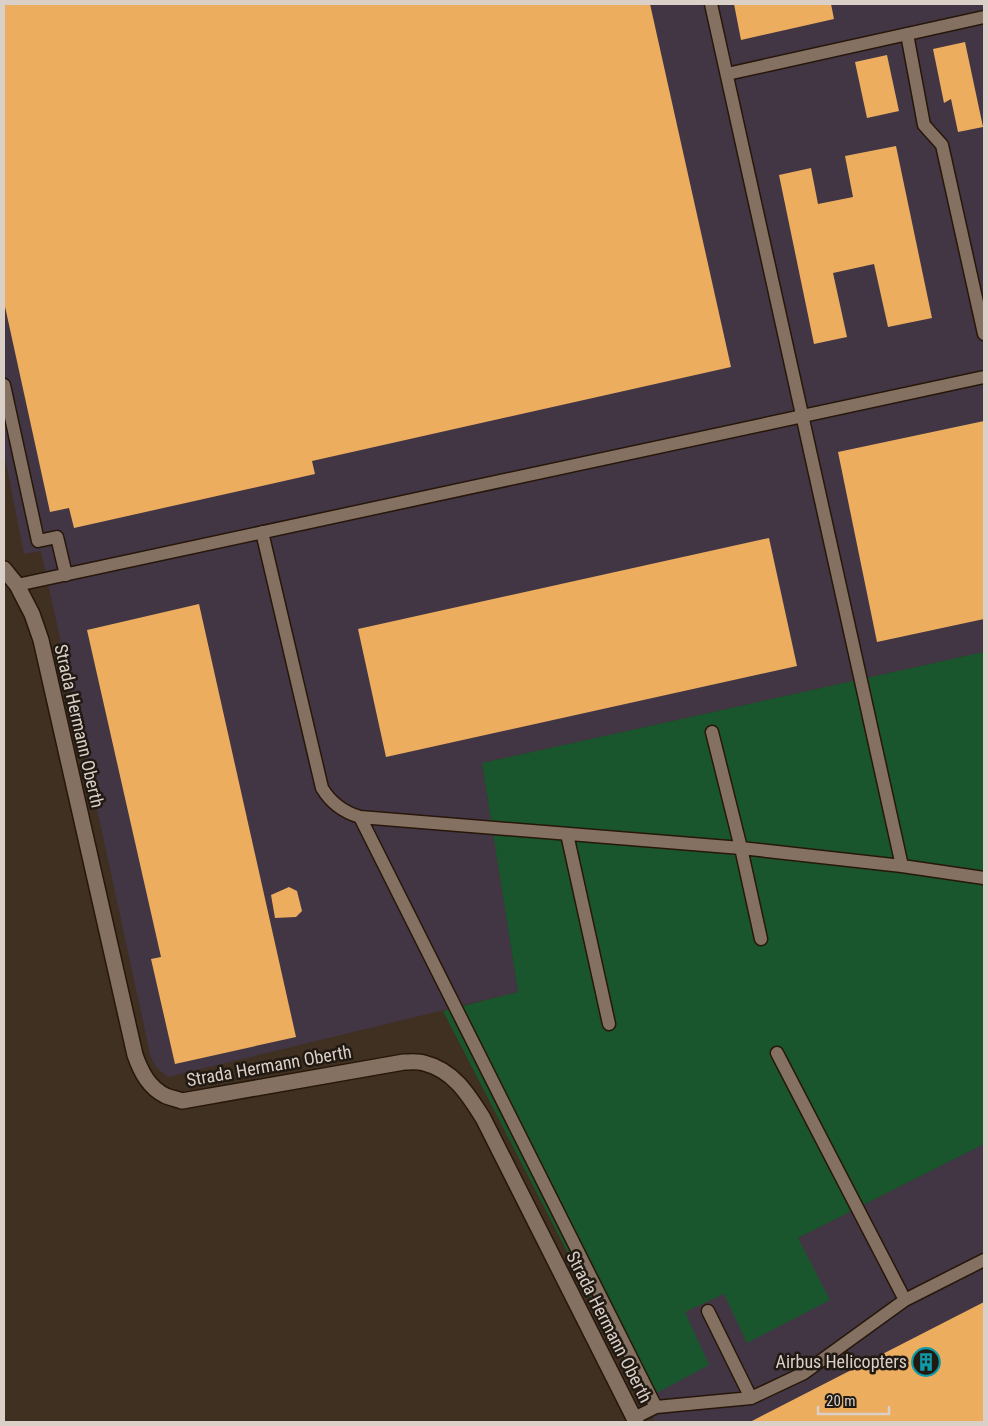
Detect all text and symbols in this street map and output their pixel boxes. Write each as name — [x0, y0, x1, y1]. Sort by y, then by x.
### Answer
street label: Strada Hermann Oberth — [50, 642, 109, 810]
street label: Strada Hermann Oberth — [185, 1041, 353, 1090]
street label: Strada Hermann Oberth — [562, 1248, 657, 1406]
building icon: Airbus Helicopters — [911, 1347, 941, 1377]
place label: Airbus Helicopters — [776, 1351, 907, 1372]
scale bar — [818, 1384, 889, 1416]
text: 20 m — [826, 1392, 856, 1410]

